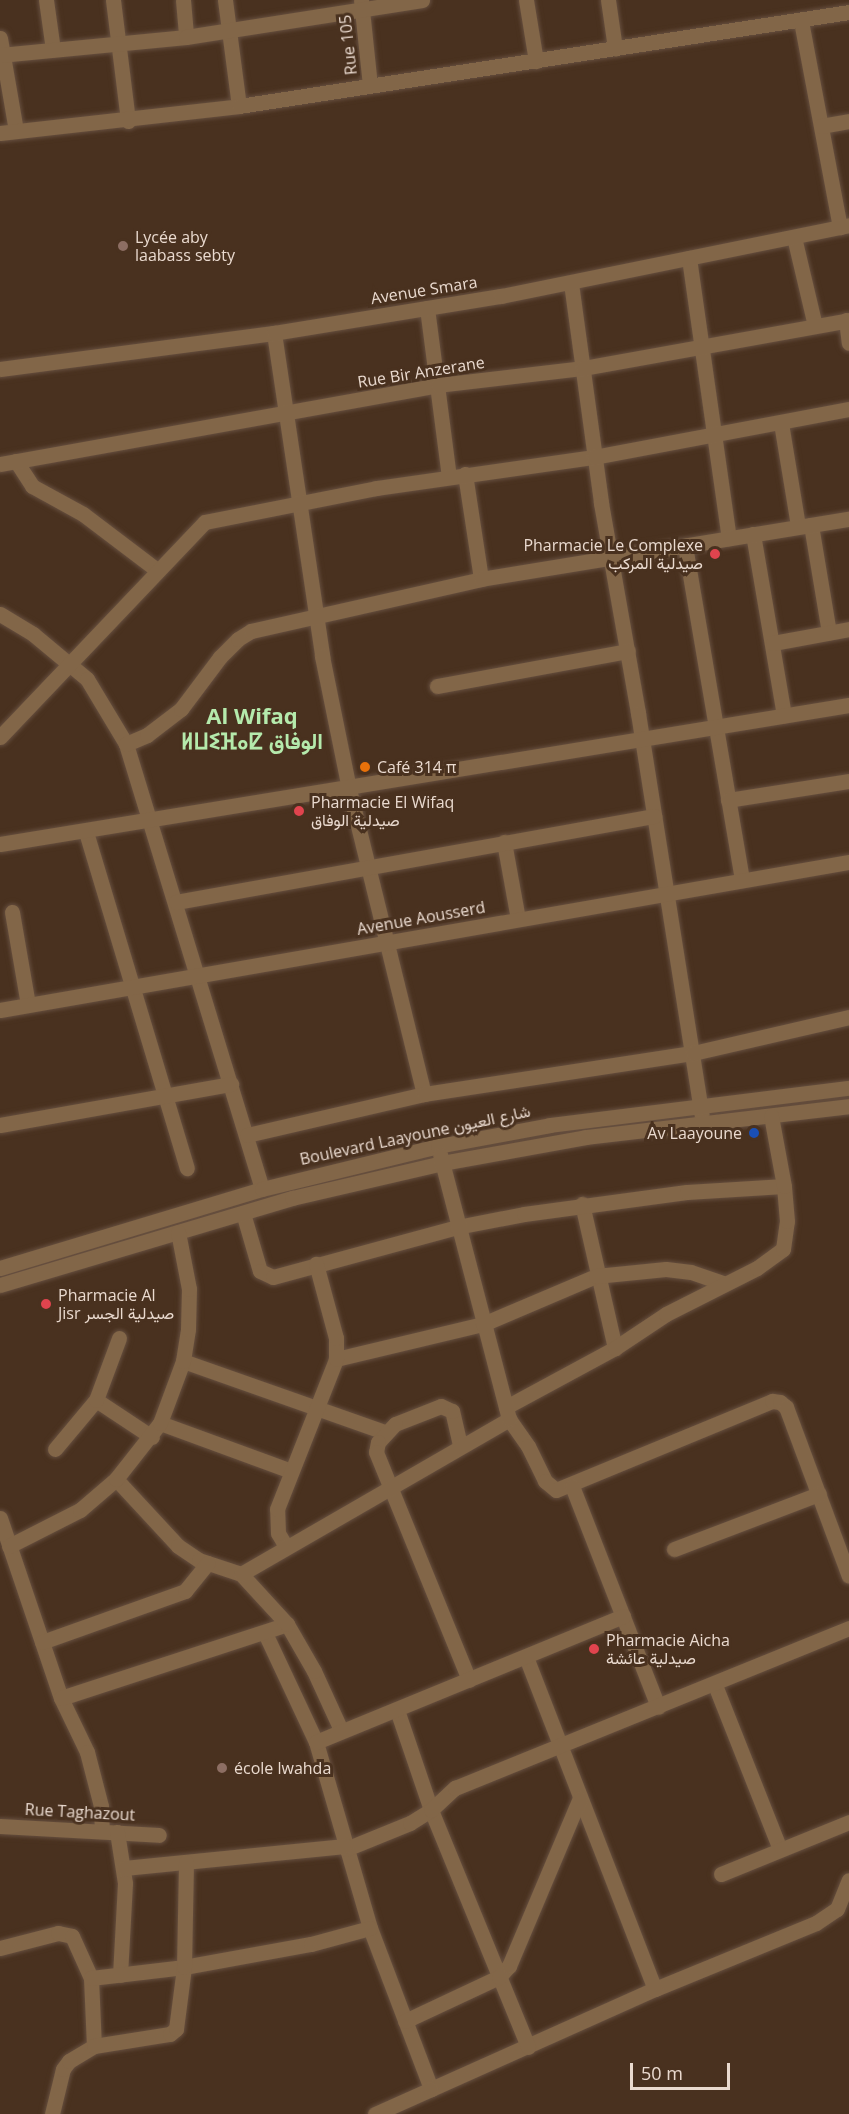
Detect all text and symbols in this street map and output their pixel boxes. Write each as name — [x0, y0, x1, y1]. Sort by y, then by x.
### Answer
street label: Rue 105 — [335, 14, 361, 76]
place label: Lycée aby laabass sebty — [135, 227, 235, 265]
marker: Lycée aby laabass sebty — [116, 239, 130, 253]
street label: Avenue Smara — [369, 272, 479, 308]
street label: Rue Bir Anzerane — [356, 352, 486, 392]
place label: Pharmacie Le Complexe صيدلية المركب — [523, 535, 703, 573]
marker: Pharmacie Le Complexe صيدلية المركب — [708, 547, 722, 561]
district label: Al Wifaq ⵍⵡⵉⴼⴰⵇ الوفاق — [181, 702, 323, 754]
place label: Café 314 π — [377, 757, 457, 777]
marker: Café 314 π — [358, 760, 372, 774]
place label: Pharmacie El Wifaq صيدلية الوفاق — [311, 792, 454, 830]
marker: Pharmacie El Wifaq صيدلية الوفاق — [292, 804, 306, 818]
street label: Avenue Aousserd — [355, 897, 487, 939]
street label: Boulevard Laayoune شارع العيون — [298, 1101, 532, 1169]
place label: Av Laayoune — [647, 1123, 742, 1143]
marker: Av Laayoune — [747, 1126, 761, 1140]
place label: Pharmacie Al Jisr صيدلية الجسر — [58, 1285, 174, 1323]
marker: Pharmacie Al Jisr صيدلية الجسر — [39, 1297, 53, 1311]
place label: Pharmacie Aicha صيدلية عائشة — [606, 1630, 730, 1668]
marker: Pharmacie Aicha صيدلية عائشة — [587, 1642, 601, 1656]
place label: école lwahda — [234, 1758, 331, 1778]
marker: école lwahda — [215, 1761, 229, 1775]
street label: Rue Taghazout — [24, 1800, 136, 1824]
scale bar — [633, 2051, 734, 2089]
text: 50 m — [641, 2061, 683, 2085]

